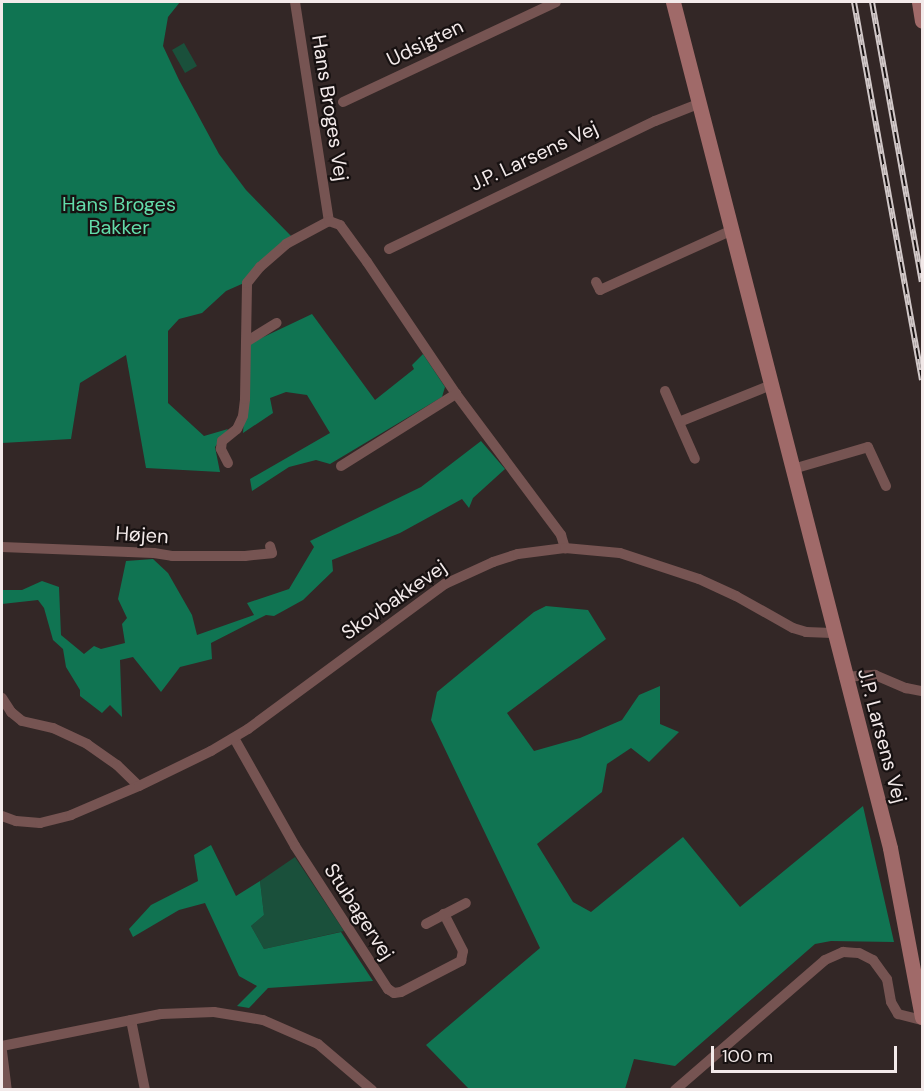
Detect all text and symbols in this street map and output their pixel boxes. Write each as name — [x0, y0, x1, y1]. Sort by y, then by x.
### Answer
street label: Udsigten — [383, 14, 467, 72]
street label: Hans Broges Vej — [307, 33, 353, 183]
street label: J.P. Larsens Vej — [466, 116, 602, 196]
park label: Hans Broges Bakker — [62, 193, 176, 240]
street label: Højen — [115, 521, 169, 549]
street label: Skovbakkevej — [337, 555, 451, 645]
street label: J.P. Larsens Vej — [852, 666, 912, 806]
street label: Stubagervej — [319, 859, 399, 965]
scale bar — [714, 1034, 900, 1072]
text: 100 m — [722, 1044, 773, 1068]

